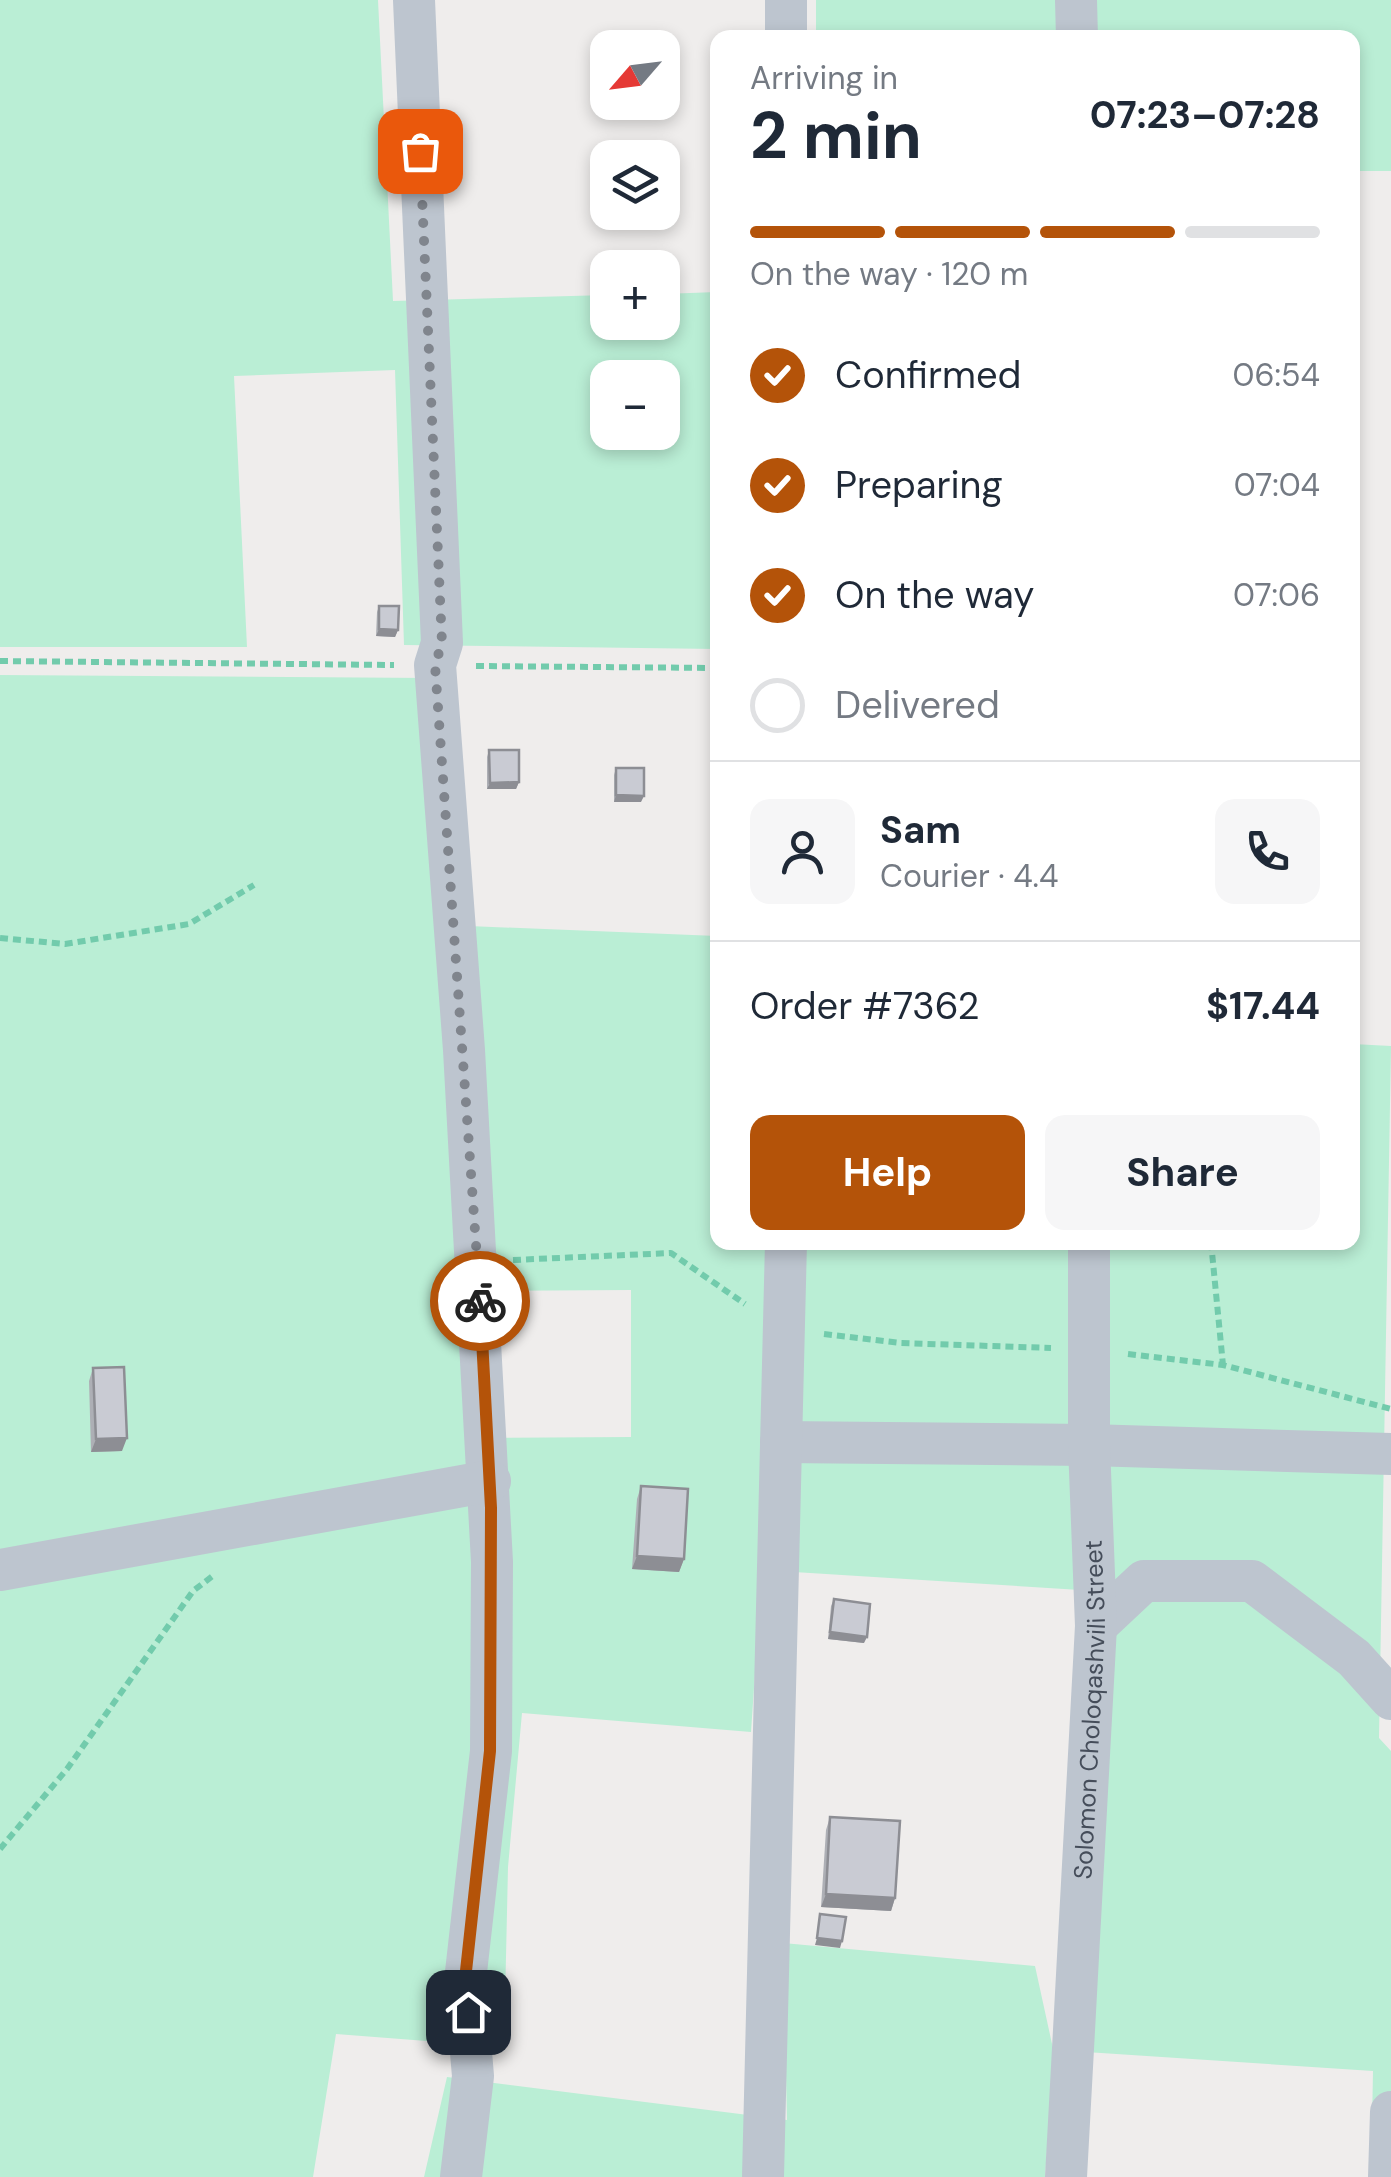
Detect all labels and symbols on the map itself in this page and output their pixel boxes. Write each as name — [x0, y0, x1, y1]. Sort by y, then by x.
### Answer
north arrow — [590, 30, 680, 120]
pin — [378, 109, 463, 194]
courier — [430, 1251, 530, 1351]
street label: Solomon Choloqashvili Street — [1066, 1539, 1113, 1880]
pin — [426, 1970, 511, 2055]

